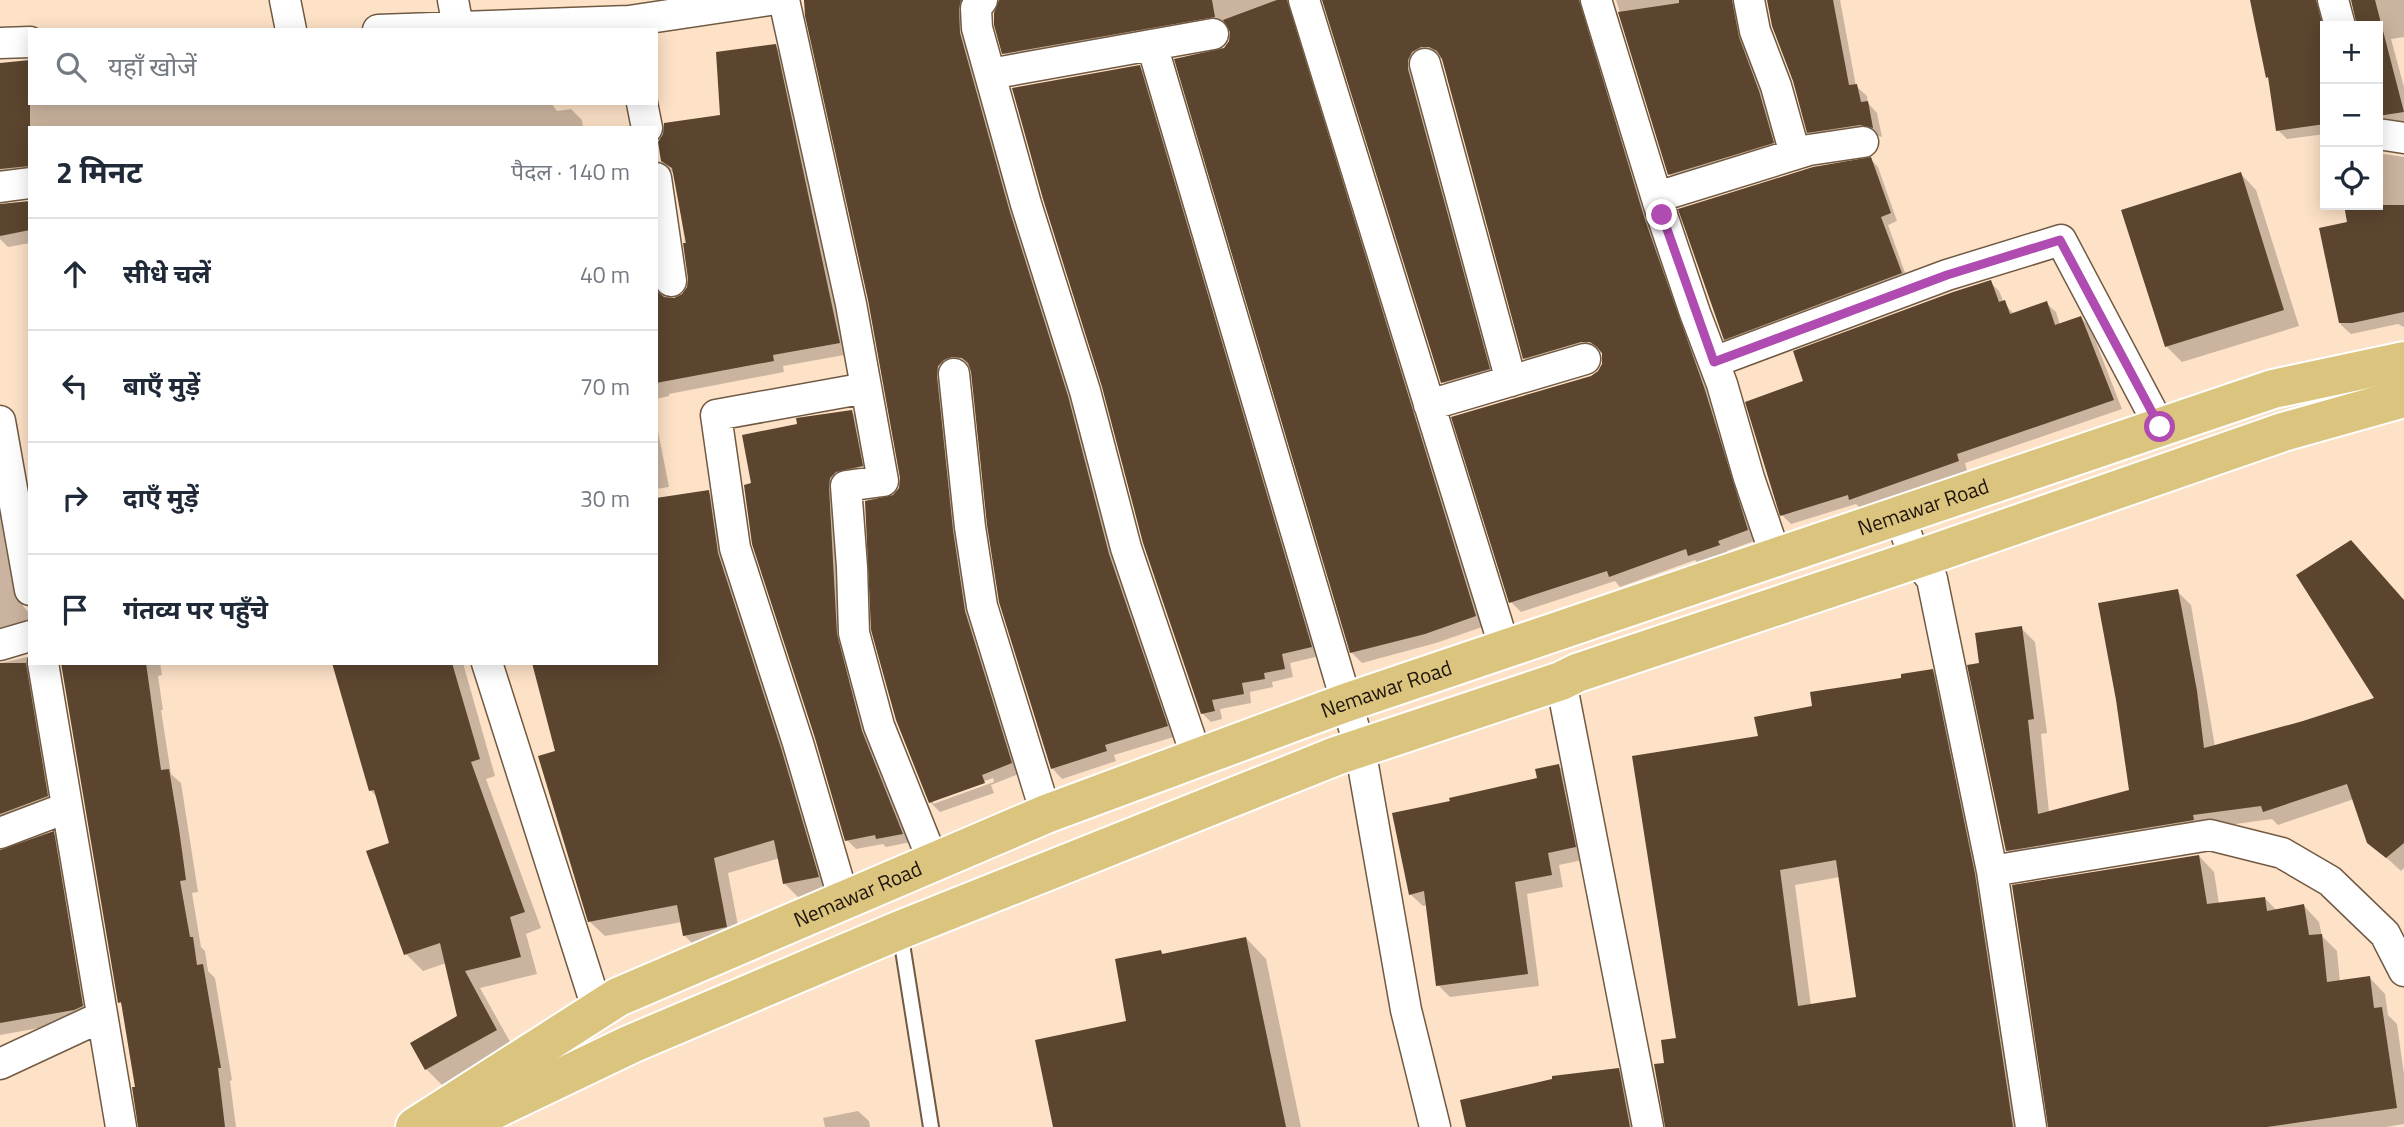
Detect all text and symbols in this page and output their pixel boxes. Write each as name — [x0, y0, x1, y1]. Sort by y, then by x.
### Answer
map controls — [2320, 21, 2383, 210]
button: + — [2320, 21, 2383, 84]
search box — [28, 28, 658, 105]
text: यहाँ खोजें — [108, 47, 197, 86]
icon: search — [52, 48, 90, 86]
button: − — [2320, 84, 2383, 147]
button: locate — [2320, 147, 2383, 210]
text: 2 मिनट — [56, 149, 142, 195]
text: पैदल · 140 m — [511, 154, 630, 189]
route end — [1646, 199, 1677, 230]
text: सीधे चलें — [123, 254, 211, 293]
icon: ahead — [56, 255, 94, 293]
text: 40 m — [580, 257, 630, 292]
text: बाएँ मुड़ें — [123, 366, 200, 405]
icon: left — [56, 367, 94, 405]
text: 70 m — [580, 369, 630, 404]
route start — [2144, 411, 2175, 442]
street label: Nemawar Road — [1853, 469, 1993, 543]
text: दाएँ मुड़ें — [123, 478, 199, 517]
icon: right — [56, 479, 94, 517]
text: 30 m — [580, 481, 630, 516]
text: गंतव्य पर पहुँचे — [123, 590, 268, 629]
icon: arrive — [56, 591, 94, 629]
street label: Nemawar Road — [1316, 651, 1456, 726]
street label: Nemawar Road — [788, 852, 927, 935]

